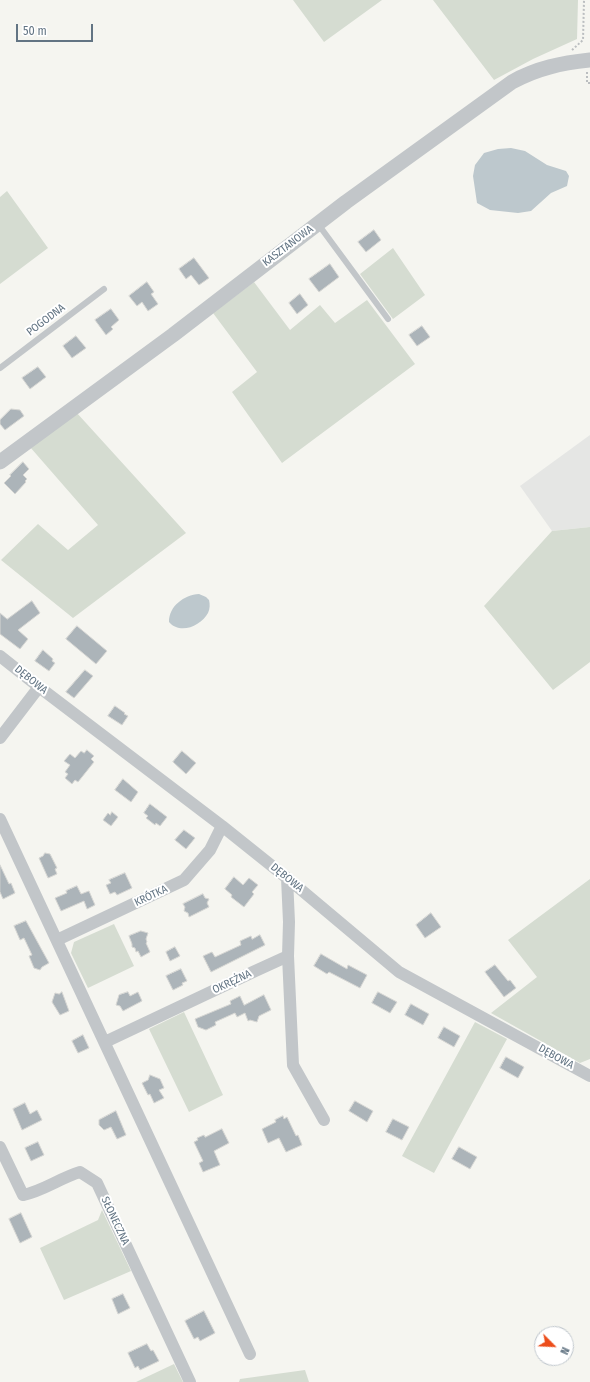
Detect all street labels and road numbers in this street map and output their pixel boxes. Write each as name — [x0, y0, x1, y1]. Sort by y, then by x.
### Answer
street label: KASZTANOWA — [260, 223, 316, 269]
street label: POGODNA — [24, 301, 68, 339]
street label: DĘBOWA — [12, 663, 50, 697]
street label: DĘBOWA — [268, 861, 306, 895]
street label: KRÓTKA — [132, 883, 170, 909]
street label: OKRĘŻNA — [210, 967, 254, 997]
street label: DĘBOWA — [536, 1042, 576, 1072]
street label: SŁONECZNA — [98, 1195, 132, 1247]

